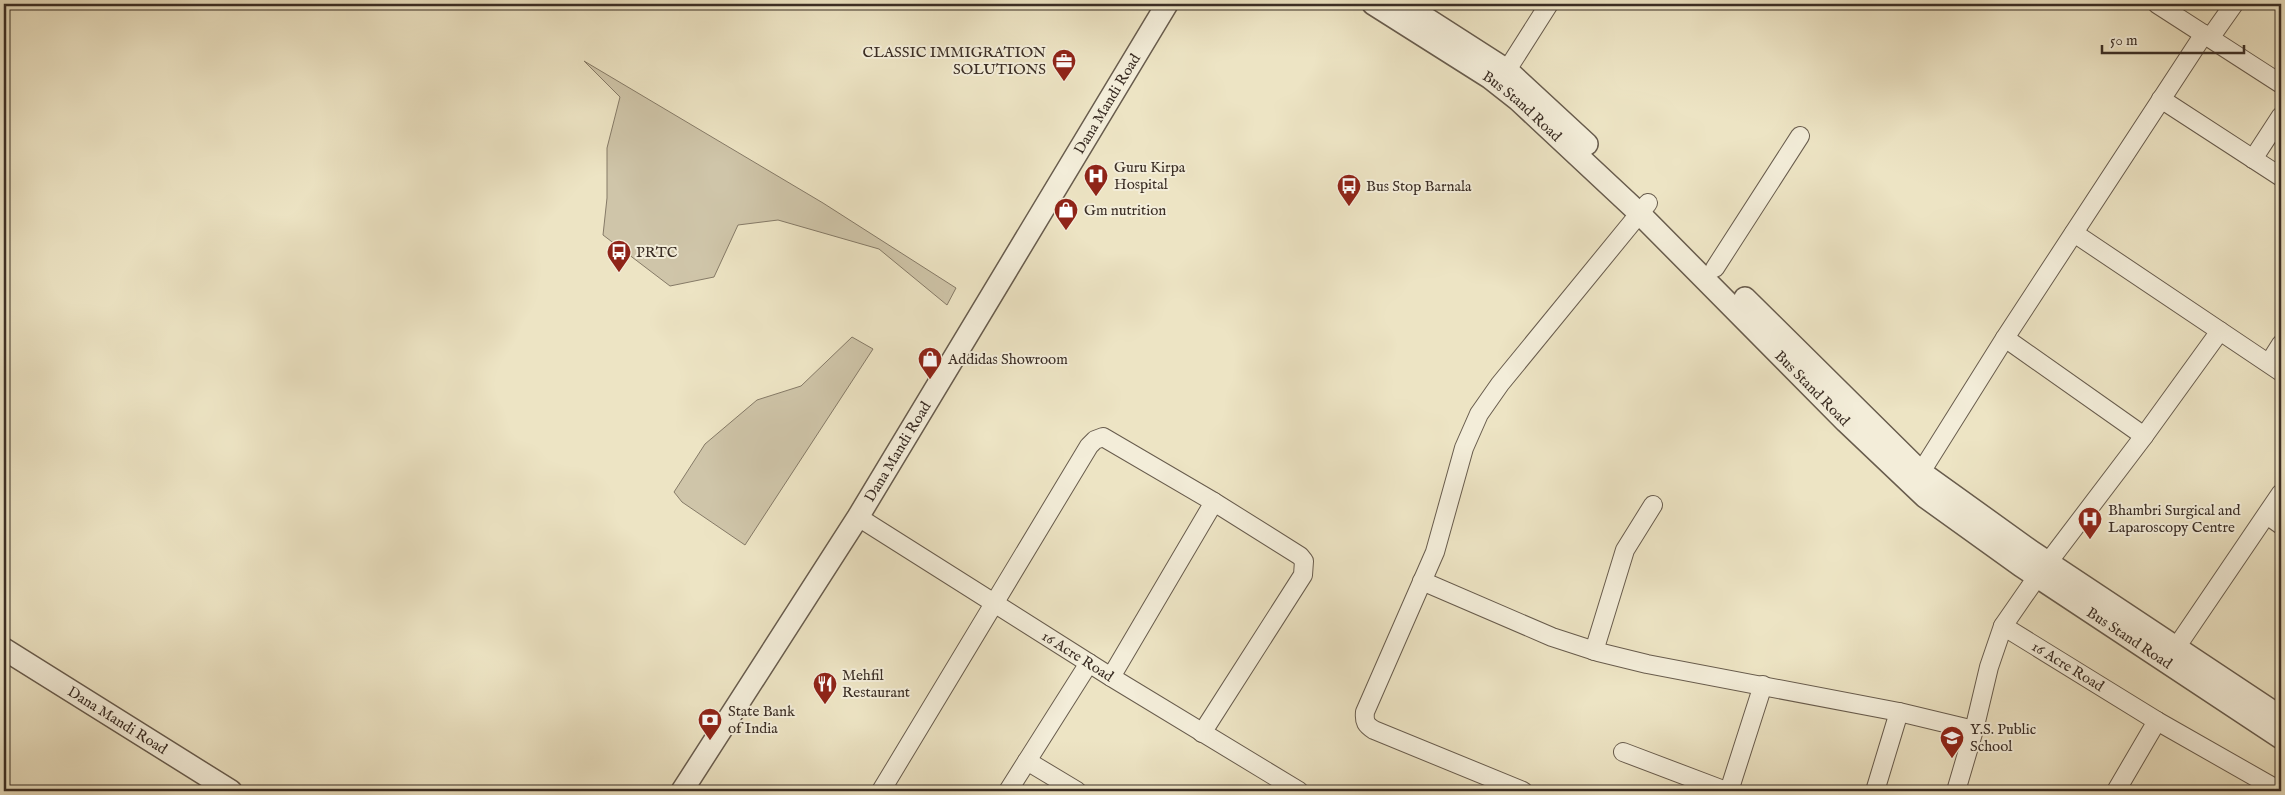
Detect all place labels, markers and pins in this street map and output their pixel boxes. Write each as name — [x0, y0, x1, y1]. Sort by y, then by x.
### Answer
place label: CLASSIC IMMIGRATION SOLUTIONS — [863, 43, 1046, 79]
office icon: CLASSIC IMMIGRATION SOLUTIONS — [1051, 48, 1077, 82]
place label: Guru Kirpa Hospital — [1114, 158, 1186, 194]
hospital icon: Guru Kirpa Hospital — [1083, 163, 1109, 197]
bus stop icon: Bus Stop Barnala — [1336, 173, 1362, 207]
place label: Bus Stop Barnala — [1366, 177, 1472, 196]
shop icon: Gm nutrition — [1053, 197, 1079, 231]
place label: Gm nutrition — [1084, 201, 1166, 220]
bus stop icon: PRTC — [606, 239, 632, 273]
place label: PRTC — [636, 243, 678, 262]
shop icon: Addidas Showroom — [917, 346, 943, 380]
place label: Addidas Showroom — [947, 350, 1068, 369]
place label: Bhambri Surgical and Laparoscopy Centre — [2108, 501, 2242, 537]
hospital icon: Bhambri Surgical and Laparoscopy Centre — [2077, 506, 2103, 540]
place label: Mehfil Restaurant — [842, 666, 910, 702]
restaurant icon: Mehfil Restaurant — [812, 671, 838, 705]
place label: State Bank of India — [728, 702, 796, 738]
bank icon: State Bank of India — [697, 707, 723, 741]
place label: Y.S. Public School — [1970, 720, 2036, 756]
school or university icon: Y.S. Public School — [1939, 725, 1965, 759]

